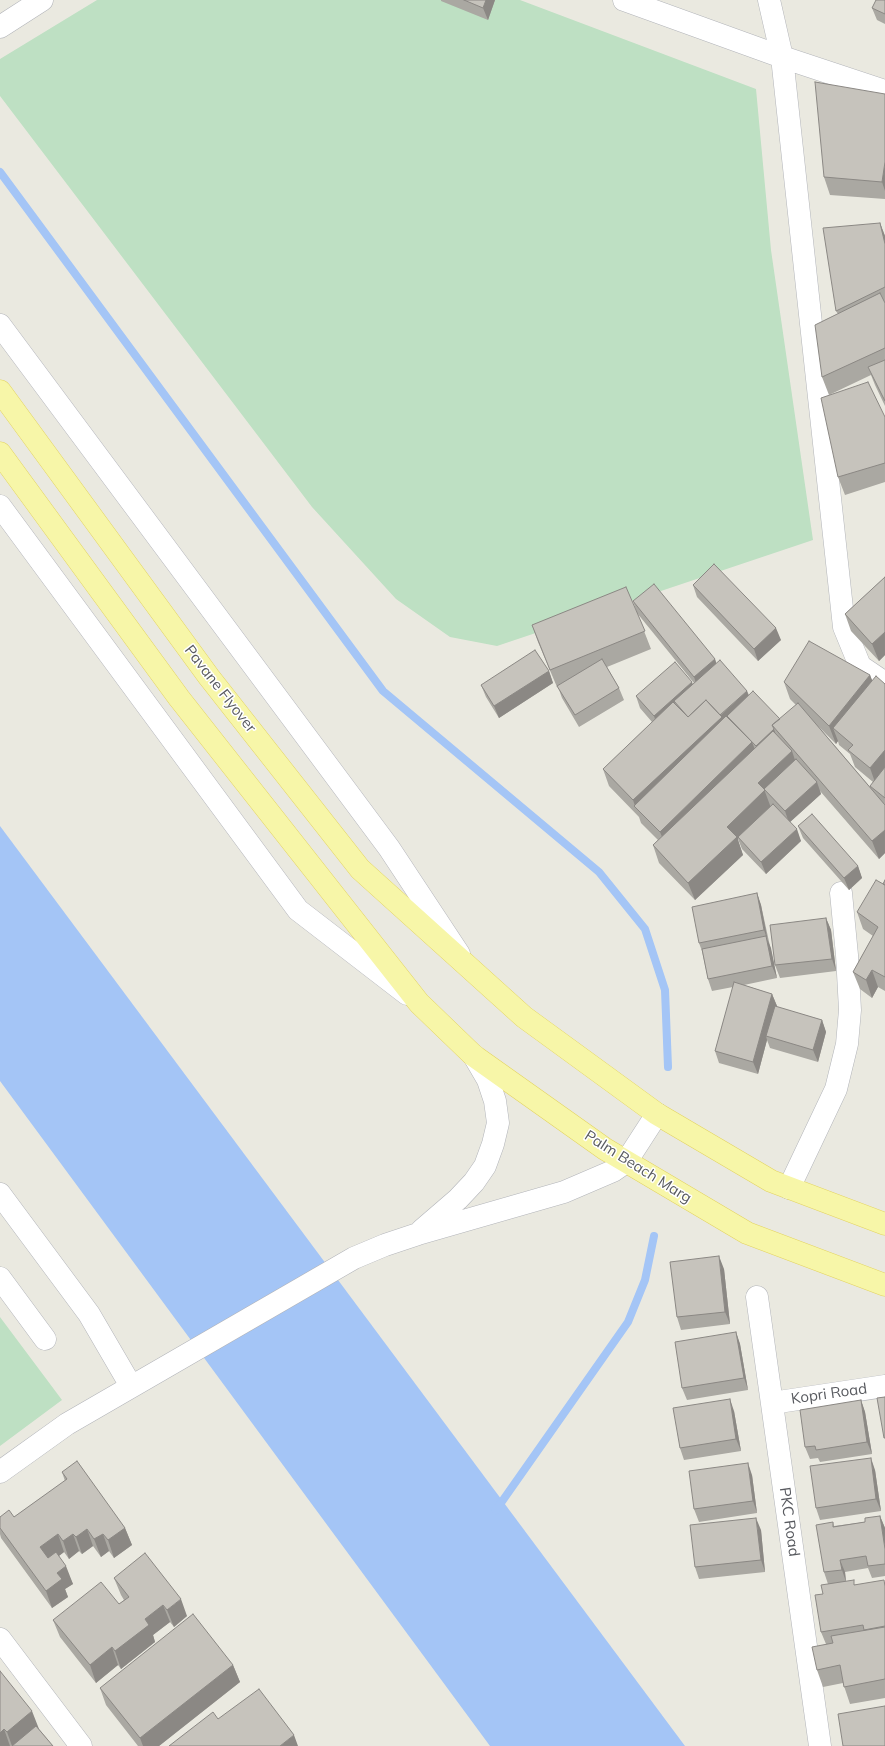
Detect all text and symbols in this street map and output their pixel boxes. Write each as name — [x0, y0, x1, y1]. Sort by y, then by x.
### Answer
street label: Pavane Flyover — [180, 642, 260, 736]
street label: Palm Beach Marg — [581, 1127, 695, 1207]
street label: Kopri Road — [790, 1380, 868, 1408]
street label: PKC Road — [775, 1486, 803, 1558]

